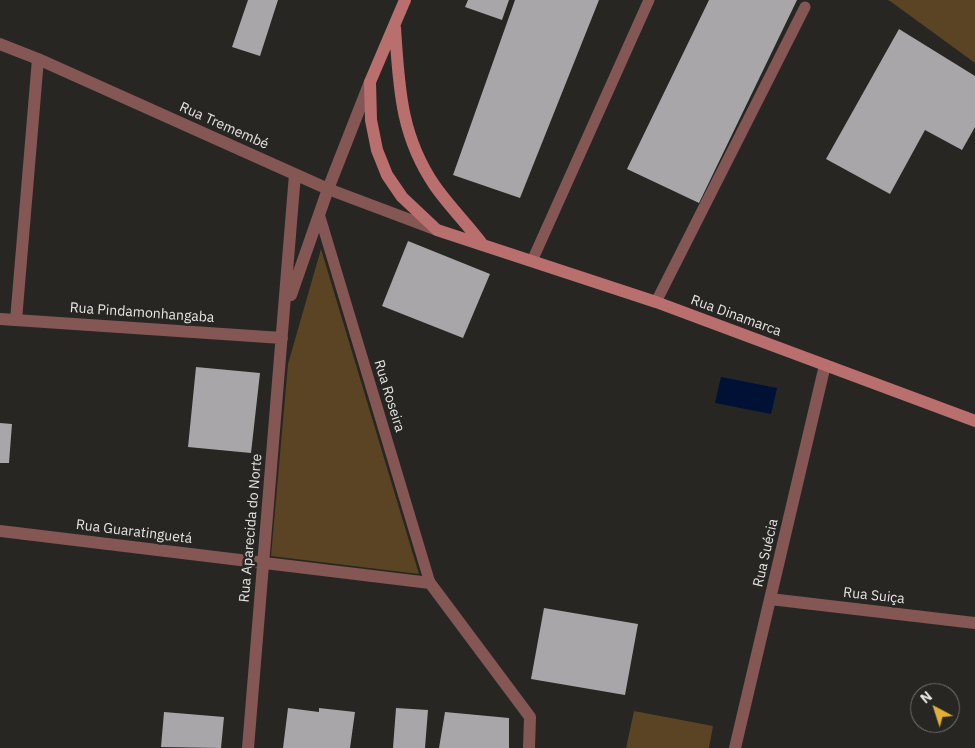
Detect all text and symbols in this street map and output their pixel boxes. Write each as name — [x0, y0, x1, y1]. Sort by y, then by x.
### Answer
street label: Rua Tremembé — [177, 99, 271, 153]
street label: Rua Dinamarca — [688, 292, 784, 340]
street label: Rua Pindamonhangaba — [69, 300, 215, 326]
street label: Rua Roseira — [370, 358, 408, 434]
street label: Rua Aparecida do Norte — [236, 453, 266, 603]
street label: Rua Guaratinguetá — [75, 517, 193, 547]
street label: Rua Suécia — [750, 517, 782, 589]
street label: Rua Suiça — [842, 584, 906, 608]
north arrow — [910, 683, 960, 733]
text: N — [916, 687, 936, 707]

